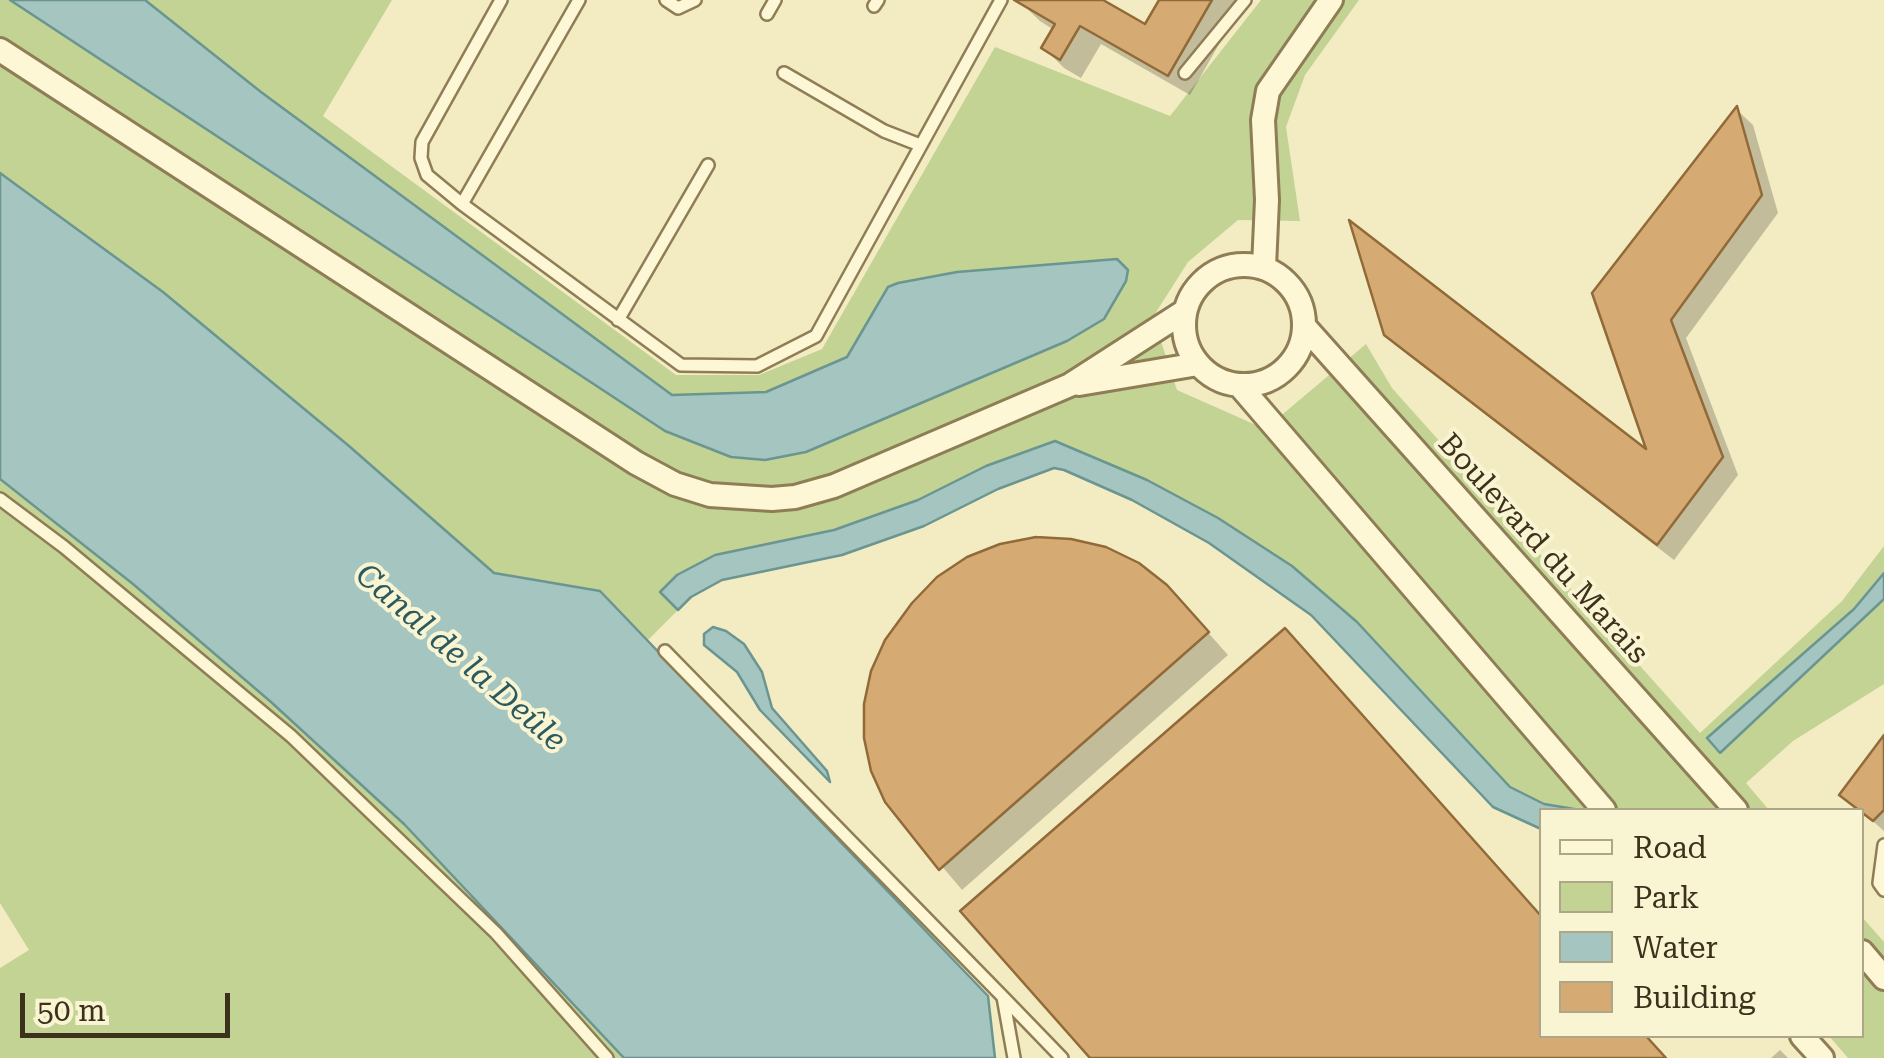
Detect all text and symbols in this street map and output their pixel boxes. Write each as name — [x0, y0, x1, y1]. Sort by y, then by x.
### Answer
street label: Boulevard du Marais — [1430, 427, 1656, 671]
water label: Canal de la Deûle — [347, 556, 573, 760]
legend — [1539, 808, 1864, 1038]
text: Road — [1633, 830, 1707, 865]
text: Park — [1633, 880, 1699, 915]
text: Water — [1633, 930, 1718, 965]
scale bar — [25, 973, 235, 1035]
text: Building — [1633, 980, 1756, 1015]
text: 50 m — [37, 993, 106, 1028]

